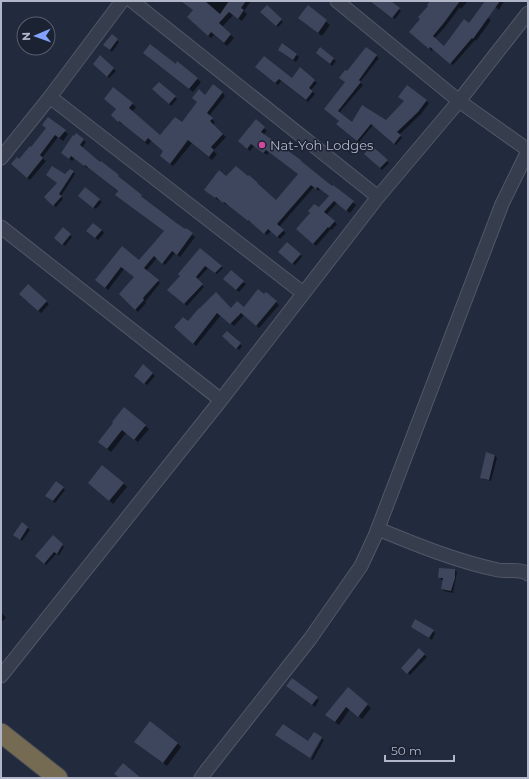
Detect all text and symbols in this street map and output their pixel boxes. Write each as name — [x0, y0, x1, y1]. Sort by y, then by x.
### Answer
north arrow — [16, 16, 56, 56]
text: N — [19, 32, 33, 41]
place label: Nat-Yoh Lodges — [270, 137, 373, 153]
marker: Nat-Yoh Lodges — [257, 140, 267, 150]
scale bar — [385, 737, 454, 763]
text: 50 m — [391, 743, 422, 758]

